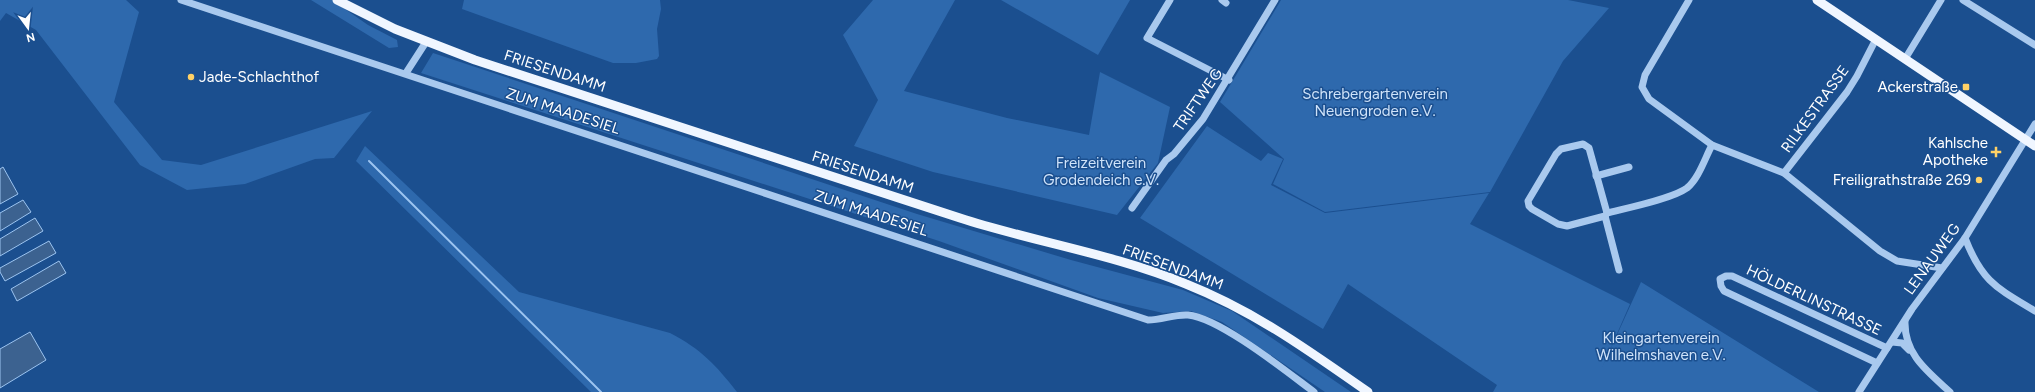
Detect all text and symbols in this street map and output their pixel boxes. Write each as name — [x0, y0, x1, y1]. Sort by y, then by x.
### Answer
north arrow — [8, 8, 48, 48]
text: N — [25, 30, 36, 45]
street label: FRIESENDAMM — [502, 46, 608, 96]
street label: RILKESTRASSE — [1777, 62, 1853, 156]
street label: TRIFTWEG — [1170, 65, 1226, 135]
place label: Jade-Schlachthof — [199, 68, 319, 86]
marker: Jade-Schlachthof — [186, 72, 196, 82]
place label: Ackerstraße — [1877, 78, 1958, 96]
marker: Ackerstraße — [1961, 82, 1971, 92]
street label: ZUM MAADESIEL — [504, 84, 622, 138]
park label: Schrebergartenverein Neuengroden e.V. — [1302, 85, 1448, 120]
place label: Kahlsche Apotheke — [1923, 134, 1988, 169]
street label: FRIESENDAMM — [810, 147, 916, 197]
marker: Kahlsche Apotheke — [1991, 147, 2001, 157]
park label: Freizeitverein Grodendeich e.V. — [1043, 154, 1159, 189]
place label: Freiligrathstraße 269 — [1833, 171, 1971, 189]
marker: Freiligrathstraße 269 — [1974, 175, 1984, 185]
street label: ZUM MAADESIEL — [812, 186, 930, 240]
street label: LENAUWEG — [1900, 220, 1964, 298]
street label: FRIESENDAMM — [1120, 240, 1226, 294]
street label: HÖLDERLINSTRASSE — [1744, 261, 1884, 339]
park label: Kleingartenverein Wilhelmshaven e.V. — [1596, 329, 1726, 364]

